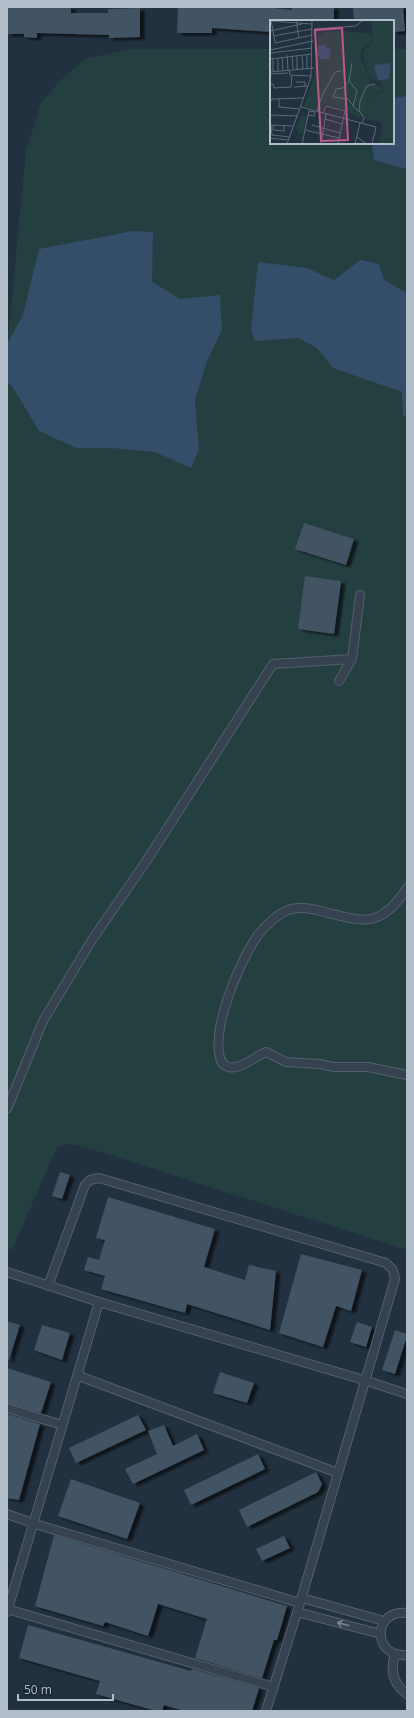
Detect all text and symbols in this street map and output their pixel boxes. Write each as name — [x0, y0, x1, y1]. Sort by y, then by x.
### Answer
inset map — [270, 20, 394, 144]
one-way arrow — [337, 1620, 350, 1627]
scale bar — [18, 1676, 113, 1702]
text: 50 m — [24, 1681, 52, 1698]

